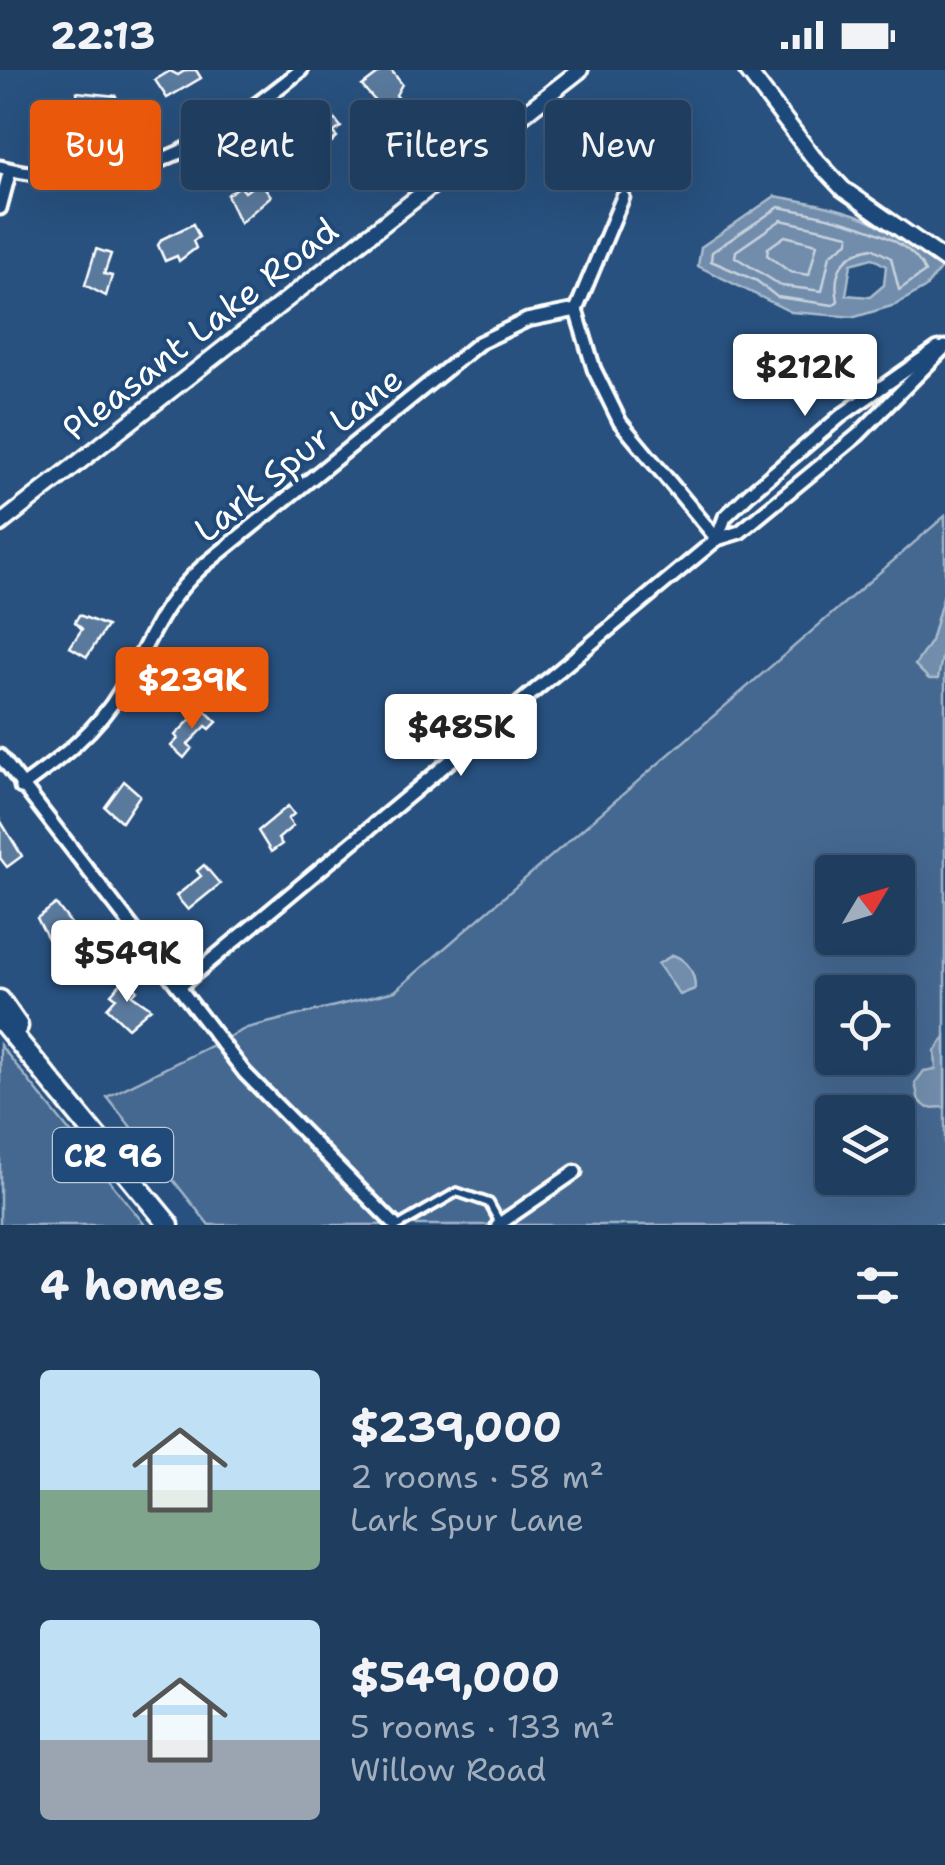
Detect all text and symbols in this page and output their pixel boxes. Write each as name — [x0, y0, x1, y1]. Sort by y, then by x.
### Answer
text: 22:13 — [50, 10, 155, 61]
chip: Buy — [30, 100, 161, 190]
chip: Rent — [181, 100, 330, 190]
chip: Filters — [350, 100, 525, 190]
chip: New — [545, 100, 691, 190]
street label: Pleasant Lake Road — [52, 206, 348, 452]
pin: $212K — [735, 334, 875, 419]
text: $212K — [755, 345, 855, 388]
street label: Lark Spur Lane — [184, 355, 412, 553]
pin: $239K — [122, 647, 262, 732]
text: $239K — [138, 658, 246, 701]
pin: $485K — [391, 694, 531, 779]
text: $485K — [407, 705, 515, 748]
north arrow — [815, 855, 915, 955]
map controls — [815, 855, 915, 1195]
pin: $549K — [57, 920, 197, 1005]
text: $549K — [73, 931, 181, 974]
button: locate — [815, 975, 915, 1075]
button: layers — [815, 1095, 915, 1195]
road number: CR 96 — [53, 1128, 173, 1182]
text: 4 homes — [40, 1257, 225, 1313]
icon: filters — [850, 1258, 905, 1313]
text: $239,000 — [350, 1399, 562, 1455]
icon: home — [120, 1410, 240, 1530]
text: 2 rooms · 58 m² — [350, 1455, 604, 1498]
text: Lark Spur Lane — [350, 1498, 584, 1541]
text: $549,000 — [350, 1649, 560, 1705]
icon: home — [120, 1660, 240, 1780]
text: 5 rooms · 133 m² — [350, 1705, 615, 1748]
text: Willow Road — [350, 1748, 546, 1791]

